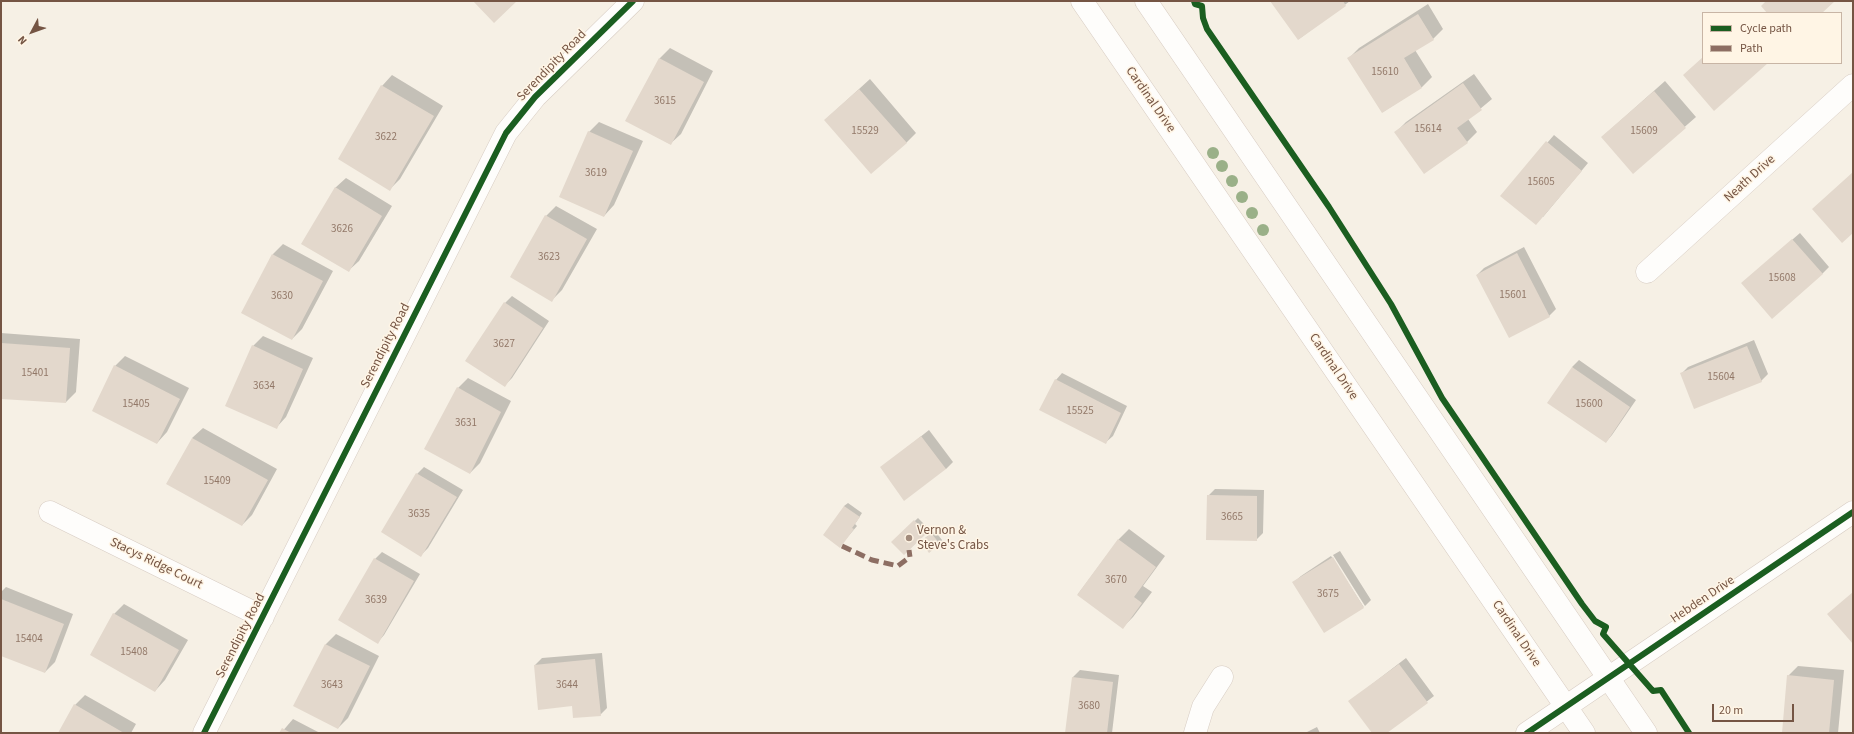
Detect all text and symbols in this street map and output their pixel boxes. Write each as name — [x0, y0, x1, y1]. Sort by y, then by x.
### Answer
north arrow — [12, 12, 52, 52]
legend — [1702, 12, 1842, 64]
text: Cycle path — [1740, 20, 1792, 37]
street label: Serendipity Road — [514, 27, 590, 105]
text: N — [15, 33, 31, 48]
text: Path — [1740, 40, 1763, 57]
street label: Cardinal Drive — [1122, 64, 1178, 136]
house number: 15610 — [1371, 66, 1399, 80]
house number: 3615 — [654, 95, 676, 109]
house number: 15614 — [1414, 123, 1442, 137]
house number: 15529 — [851, 125, 879, 139]
house number: 15609 — [1630, 125, 1658, 139]
house number: 3622 — [375, 131, 397, 145]
street label: Neath Drive — [1721, 152, 1779, 206]
house number: 3619 — [585, 167, 607, 181]
house number: 15605 — [1527, 176, 1555, 190]
house number: 3626 — [331, 223, 353, 237]
house number: 3623 — [538, 251, 560, 265]
house number: 15608 — [1768, 272, 1796, 286]
house number: 15601 — [1499, 289, 1527, 303]
house number: 3630 — [271, 290, 293, 304]
street label: Serendipity Road — [358, 301, 414, 391]
street label: Cardinal Drive — [1305, 331, 1361, 403]
house number: 3627 — [493, 338, 515, 352]
house number: 15401 — [21, 367, 49, 381]
house number: 15604 — [1707, 371, 1735, 385]
house number: 3634 — [253, 380, 275, 394]
house number: 15405 — [122, 398, 150, 412]
house number: 15600 — [1575, 398, 1603, 412]
house number: 15525 — [1066, 405, 1094, 419]
house number: 3631 — [455, 417, 477, 431]
house number: 15409 — [203, 475, 231, 489]
house number: 3635 — [408, 508, 430, 522]
house number: 3665 — [1221, 511, 1243, 525]
place label: Vernon & Steve's Crabs — [917, 523, 989, 554]
marker: Vernon & Steve's Crabs — [904, 533, 914, 543]
street label: Stacys Ridge Court — [107, 535, 205, 593]
street label: Hebden Drive — [1668, 573, 1738, 627]
house number: 3670 — [1105, 574, 1127, 588]
house number: 3675 — [1317, 588, 1339, 602]
street label: Serendipity Road — [213, 591, 269, 681]
house number: 3639 — [365, 594, 387, 608]
street label: Cardinal Drive — [1488, 598, 1544, 670]
house number: 15404 — [15, 633, 43, 647]
house number: 15408 — [120, 646, 148, 660]
house number: 3643 — [321, 679, 343, 693]
house number: 3644 — [556, 679, 578, 693]
scale bar — [1714, 696, 1796, 722]
house number: 3680 — [1078, 700, 1100, 714]
text: 20 m — [1719, 702, 1743, 719]

